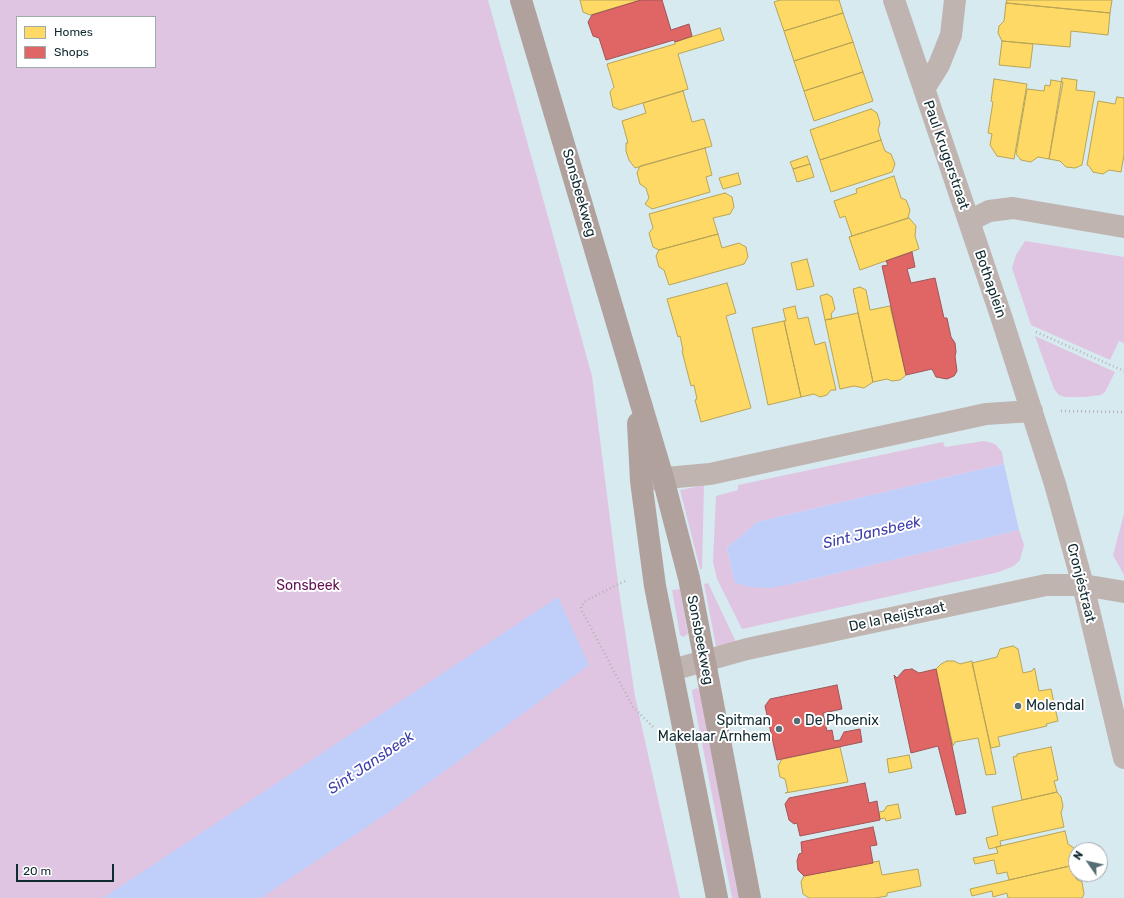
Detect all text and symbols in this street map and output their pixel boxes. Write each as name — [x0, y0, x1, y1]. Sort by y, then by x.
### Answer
legend — [16, 16, 156, 68]
text: Homes — [54, 25, 93, 39]
text: Shops — [54, 45, 89, 59]
street label: Paul Krugerstraat — [919, 98, 973, 212]
street label: Sonsbeekweg — [558, 147, 600, 239]
street label: Bothaplein — [971, 248, 1009, 320]
water label: Sint Jansbeek — [821, 513, 923, 553]
street label: Cronjéstraat — [1063, 542, 1099, 624]
park label: Sonsbeek — [276, 578, 340, 594]
street label: Sonsbeekweg — [683, 594, 717, 686]
street label: De la Reijstraat — [847, 599, 947, 635]
place label: Molendal — [1026, 698, 1084, 714]
marker: Molendal — [1013, 701, 1023, 711]
place label: Spitman Makelaar Arnhem — [658, 713, 771, 746]
place label: De Phoenix — [805, 713, 879, 729]
marker: De Phoenix — [792, 716, 802, 726]
marker: Spitman Makelaar Arnhem — [774, 724, 784, 734]
water label: Sint Jansbeek — [325, 728, 417, 798]
north arrow — [1068, 842, 1108, 882]
text: N — [1071, 849, 1086, 862]
scale bar — [18, 856, 116, 882]
text: 20 m — [23, 864, 51, 878]

